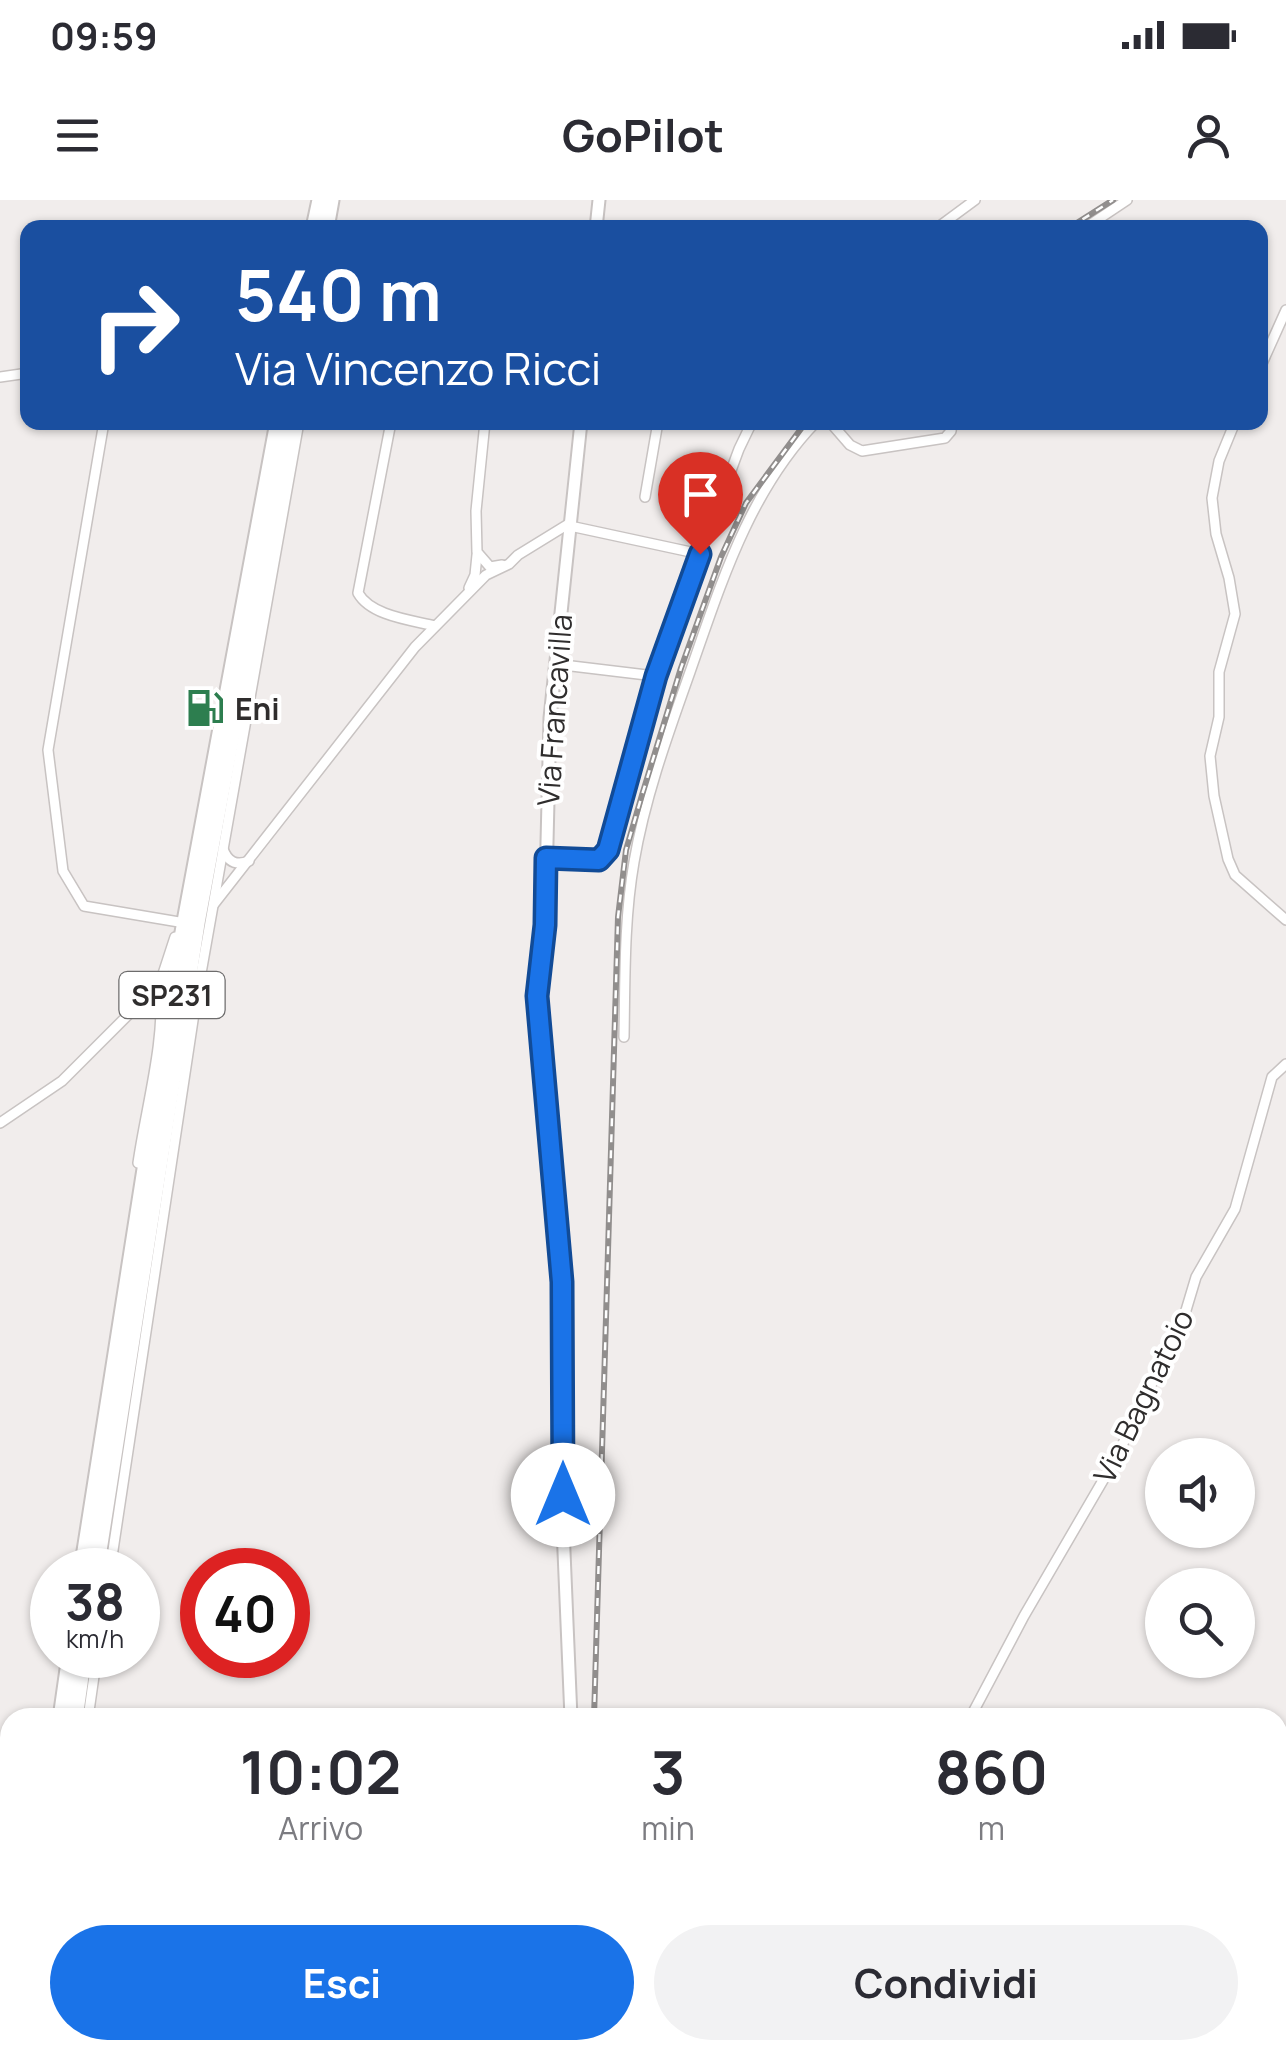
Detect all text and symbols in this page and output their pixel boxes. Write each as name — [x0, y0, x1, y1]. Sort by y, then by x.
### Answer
text: 09:59 — [50, 9, 158, 61]
text: GoPilot — [562, 104, 724, 166]
icon: menu — [50, 108, 105, 163]
icon: person — [1181, 108, 1236, 163]
text: 540 m — [235, 246, 442, 342]
icon: right — [70, 260, 200, 390]
text: Via Vincenzo Ricci — [235, 337, 601, 399]
pin — [658, 452, 743, 555]
icon: arrive — [673, 467, 728, 522]
street label: Via Francavilla — [527, 613, 581, 807]
fuel station icon: Eni — [184, 687, 226, 729]
place label: Eni — [235, 688, 280, 729]
road number: SP231 — [120, 972, 224, 1018]
street label: Via Bagnatoio — [1083, 1302, 1203, 1490]
map controls — [1145, 1438, 1255, 1678]
button: sound — [1145, 1438, 1255, 1548]
position arrow — [511, 1443, 615, 1547]
speed limit sign: 40 — [180, 1548, 310, 1678]
text: 38 — [65, 1567, 125, 1635]
button: search — [1145, 1568, 1255, 1678]
text: km/h — [66, 1621, 124, 1656]
text: 10:02 — [240, 1730, 401, 1812]
text: 3 — [651, 1730, 685, 1812]
text: 860 — [935, 1730, 1048, 1812]
text: Arrivo — [278, 1806, 363, 1850]
text: min — [641, 1806, 695, 1850]
text: m — [978, 1806, 1005, 1850]
button: Esci — [50, 1925, 634, 2040]
button: Condividi — [654, 1925, 1238, 2040]

